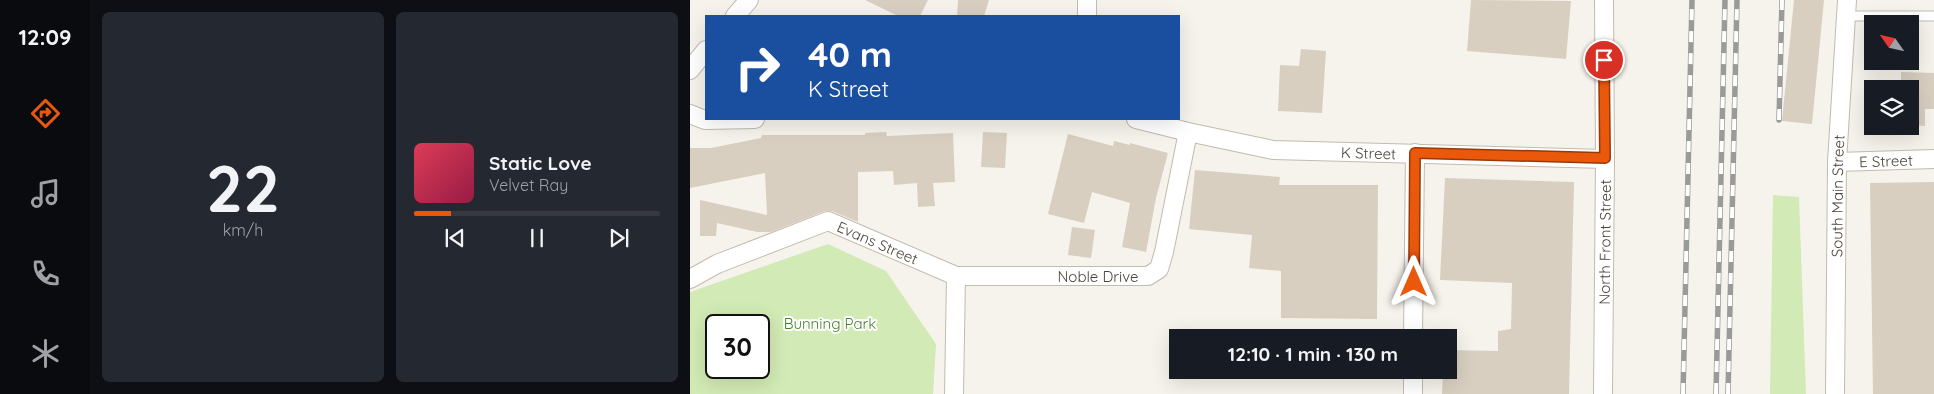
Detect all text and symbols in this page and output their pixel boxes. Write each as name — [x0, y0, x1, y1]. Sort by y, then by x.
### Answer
north arrow — [1864, 15, 1919, 70]
map controls — [1864, 15, 1919, 135]
text: 12:09 — [18, 23, 72, 51]
text: 40 m — [808, 32, 892, 76]
icon: right — [725, 35, 790, 100]
pin — [1583, 39, 1625, 81]
icon: arrive — [1590, 46, 1618, 74]
text: K Street — [808, 75, 889, 103]
button: layers — [1864, 80, 1919, 135]
icon: directions — [28, 96, 63, 131]
street label: South Main Street — [1827, 134, 1848, 257]
street label: K Street — [1341, 142, 1396, 163]
text: 22 — [206, 147, 280, 228]
street label: E Street — [1859, 150, 1913, 171]
text: Static Love — [489, 151, 592, 175]
text: Velvet Ray — [489, 175, 568, 195]
icon: music — [28, 176, 63, 211]
street label: North Front Street — [1594, 179, 1614, 305]
street label: Evans Street — [834, 217, 921, 268]
text: km/h — [223, 220, 263, 240]
icon: previous — [441, 224, 469, 252]
icon: pause — [523, 224, 551, 252]
icon: next — [605, 224, 633, 252]
position arrow — [1387, 255, 1439, 307]
icon: phone — [28, 256, 63, 291]
street label: Noble Drive — [1057, 267, 1139, 286]
speed limit sign: 30 — [705, 314, 770, 379]
park label: Bunning Park — [784, 314, 876, 333]
icon: climate — [28, 336, 63, 371]
text: 12:10 · 1 min · 130 m — [1228, 342, 1398, 366]

